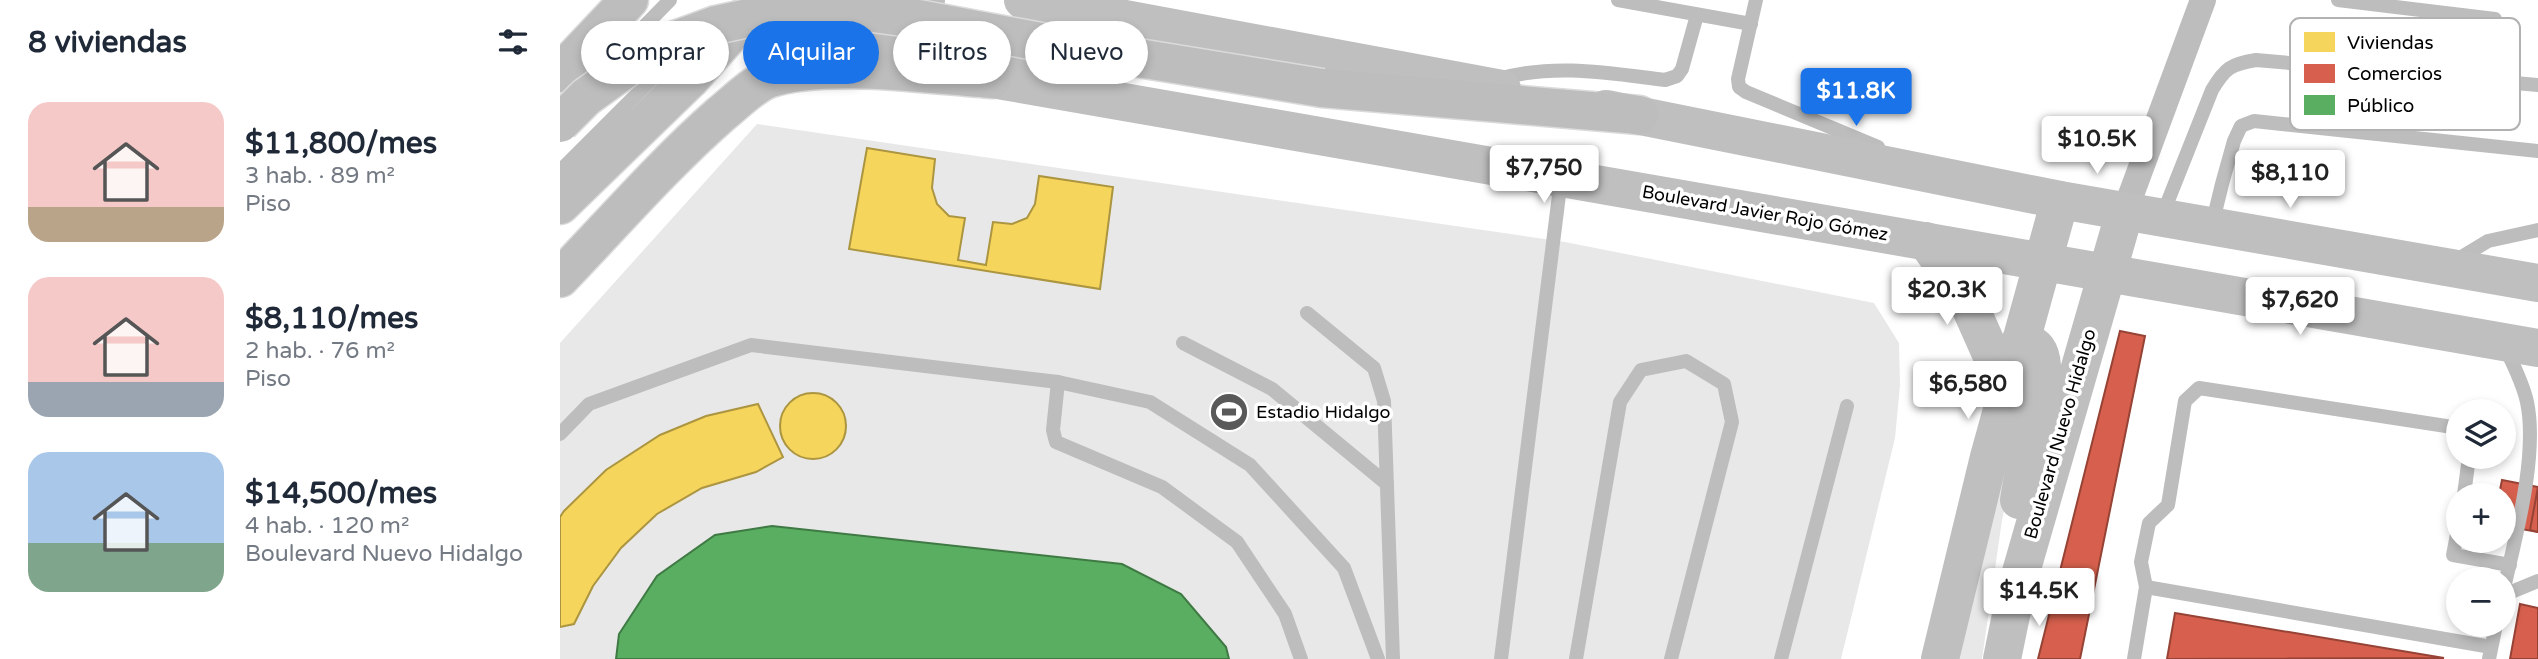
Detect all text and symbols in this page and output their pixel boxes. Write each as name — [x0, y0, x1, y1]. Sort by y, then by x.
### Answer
legend — [2290, 18, 2520, 130]
chip: Comprar — [581, 21, 729, 84]
chip: Alquilar — [743, 21, 879, 84]
chip: Filtros — [893, 21, 1011, 84]
chip: Nuevo — [1025, 21, 1148, 84]
icon: filters — [494, 23, 532, 61]
text: 8 viviendas — [28, 24, 187, 61]
text: Viviendas — [2347, 32, 2434, 54]
text: Comercios — [2347, 63, 2442, 85]
pin: $11.8K — [1799, 68, 1913, 128]
text: $11.8K — [1817, 77, 1895, 105]
text: Público — [2347, 95, 2414, 117]
pin: $10.5K — [2040, 116, 2154, 176]
text: $11,800/mes — [245, 125, 437, 162]
text: $10.5K — [2058, 125, 2136, 153]
icon: home — [84, 130, 168, 214]
pin: $7,750 — [1487, 146, 1601, 205]
pin: $8,110 — [2233, 150, 2347, 210]
text: $7,750 — [1506, 154, 1582, 182]
text: $8,110 — [2251, 159, 2329, 187]
text: 3 hab. · 89 m² — [245, 162, 395, 190]
street label: Boulevard Javier Rojo Gómez — [1640, 181, 1890, 245]
text: Piso — [245, 190, 291, 218]
pin: $20.3K — [1890, 268, 2004, 327]
text: $20.3K — [1908, 276, 1986, 304]
pin: $7,620 — [2243, 278, 2357, 337]
text: $7,620 — [2262, 286, 2338, 314]
text: $8,110/mes — [245, 300, 418, 337]
icon: home — [84, 305, 168, 389]
street label: Boulevard Nuevo Hidalgo — [2019, 326, 2101, 542]
text: 2 hab. · 76 m² — [245, 337, 395, 365]
pin: $6,580 — [1911, 362, 2025, 421]
text: Piso — [245, 365, 291, 393]
text: $6,580 — [1929, 370, 2007, 398]
sports icon: Estadio Hidalgo — [1208, 391, 1250, 433]
map controls — [2446, 399, 2516, 637]
button: layers — [2446, 399, 2516, 469]
place label: Estadio Hidalgo — [1256, 401, 1391, 423]
text: $14,500/mes — [245, 475, 437, 512]
icon: home — [84, 480, 168, 564]
button: + — [2446, 483, 2516, 553]
text: 4 hab. · 120 m² — [245, 512, 410, 540]
text: Boulevard Nuevo Hidalgo — [245, 540, 523, 568]
button: − — [2446, 567, 2516, 637]
pin: $14.5K — [1982, 568, 2096, 628]
text: $14.5K — [2000, 577, 2078, 605]

